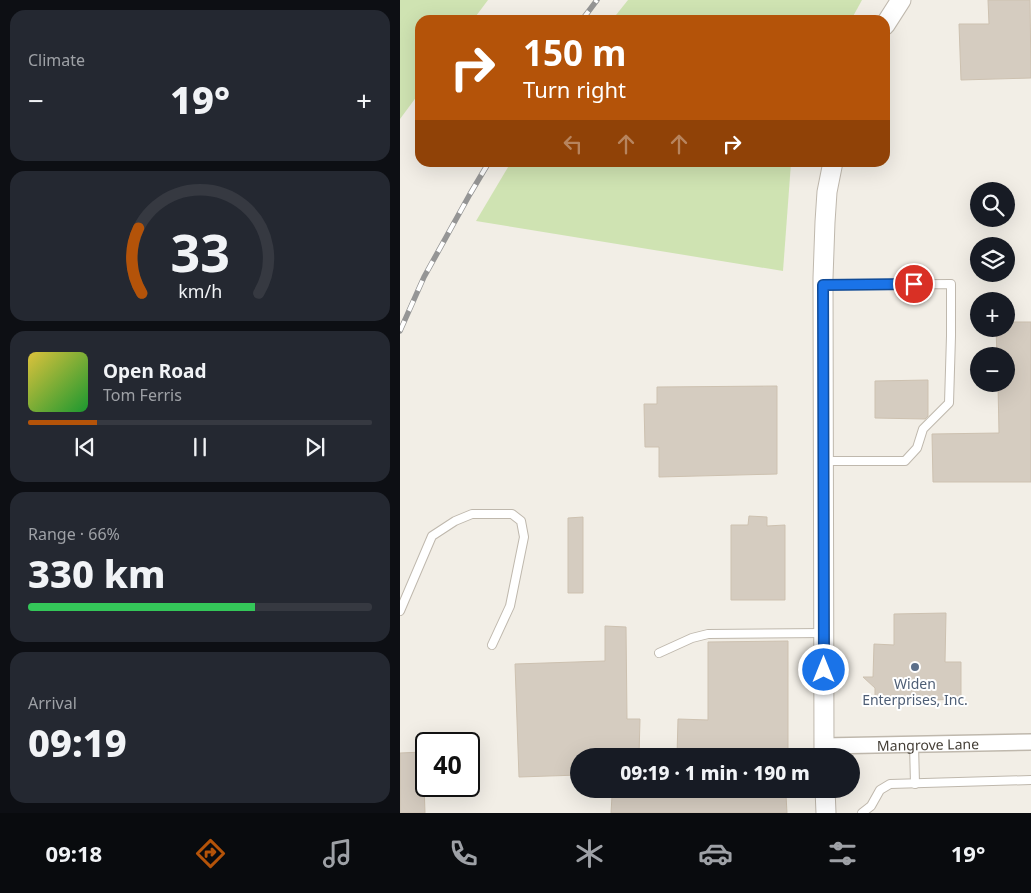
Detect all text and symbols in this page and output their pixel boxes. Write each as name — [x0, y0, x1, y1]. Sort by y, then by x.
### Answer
text: 150 m — [523, 29, 626, 76]
icon: right — [440, 35, 505, 100]
text: Climate — [28, 49, 85, 71]
text: 19° — [170, 73, 230, 125]
text: Turn right — [523, 74, 626, 104]
text: − — [28, 81, 44, 119]
text: + — [356, 81, 372, 119]
icon: left — [559, 130, 587, 158]
icon: ahead — [612, 130, 640, 158]
icon: ahead — [665, 130, 693, 158]
icon: right — [718, 130, 746, 158]
map controls — [970, 182, 1015, 392]
button: search — [970, 182, 1015, 227]
text: 33 — [170, 216, 230, 287]
button: layers — [970, 237, 1015, 282]
pin — [893, 263, 935, 305]
icon: arrive — [900, 270, 928, 298]
text: km/h — [178, 279, 222, 303]
button: + — [970, 292, 1015, 337]
button: − — [970, 347, 1015, 392]
text: Open Road — [103, 358, 206, 384]
text: Tom Ferris — [103, 384, 182, 406]
icon: previous — [71, 433, 99, 461]
icon: pause — [186, 433, 214, 461]
icon: next — [301, 433, 329, 461]
text: Range · 66% — [28, 523, 120, 545]
text: 330 km — [28, 547, 166, 599]
position arrow — [797, 643, 849, 695]
marker: Widen Enterprises, Inc. — [909, 661, 921, 673]
place label: Widen Enterprises, Inc. — [862, 674, 968, 709]
text: Arrival — [28, 692, 77, 714]
text: 09:19 — [28, 716, 127, 768]
speed limit sign: 40 — [415, 732, 480, 797]
street label: Mangrove Lane — [877, 734, 979, 754]
text: 09:19 · 1 min · 190 m — [620, 760, 810, 786]
icon: directions — [193, 836, 228, 871]
icon: music — [320, 836, 355, 871]
icon: phone — [446, 836, 481, 871]
icon: climate — [572, 836, 607, 871]
icon: car — [698, 836, 733, 871]
icon: filters — [825, 836, 860, 871]
text: 09:18 — [46, 838, 102, 868]
text: 19° — [951, 838, 985, 868]

